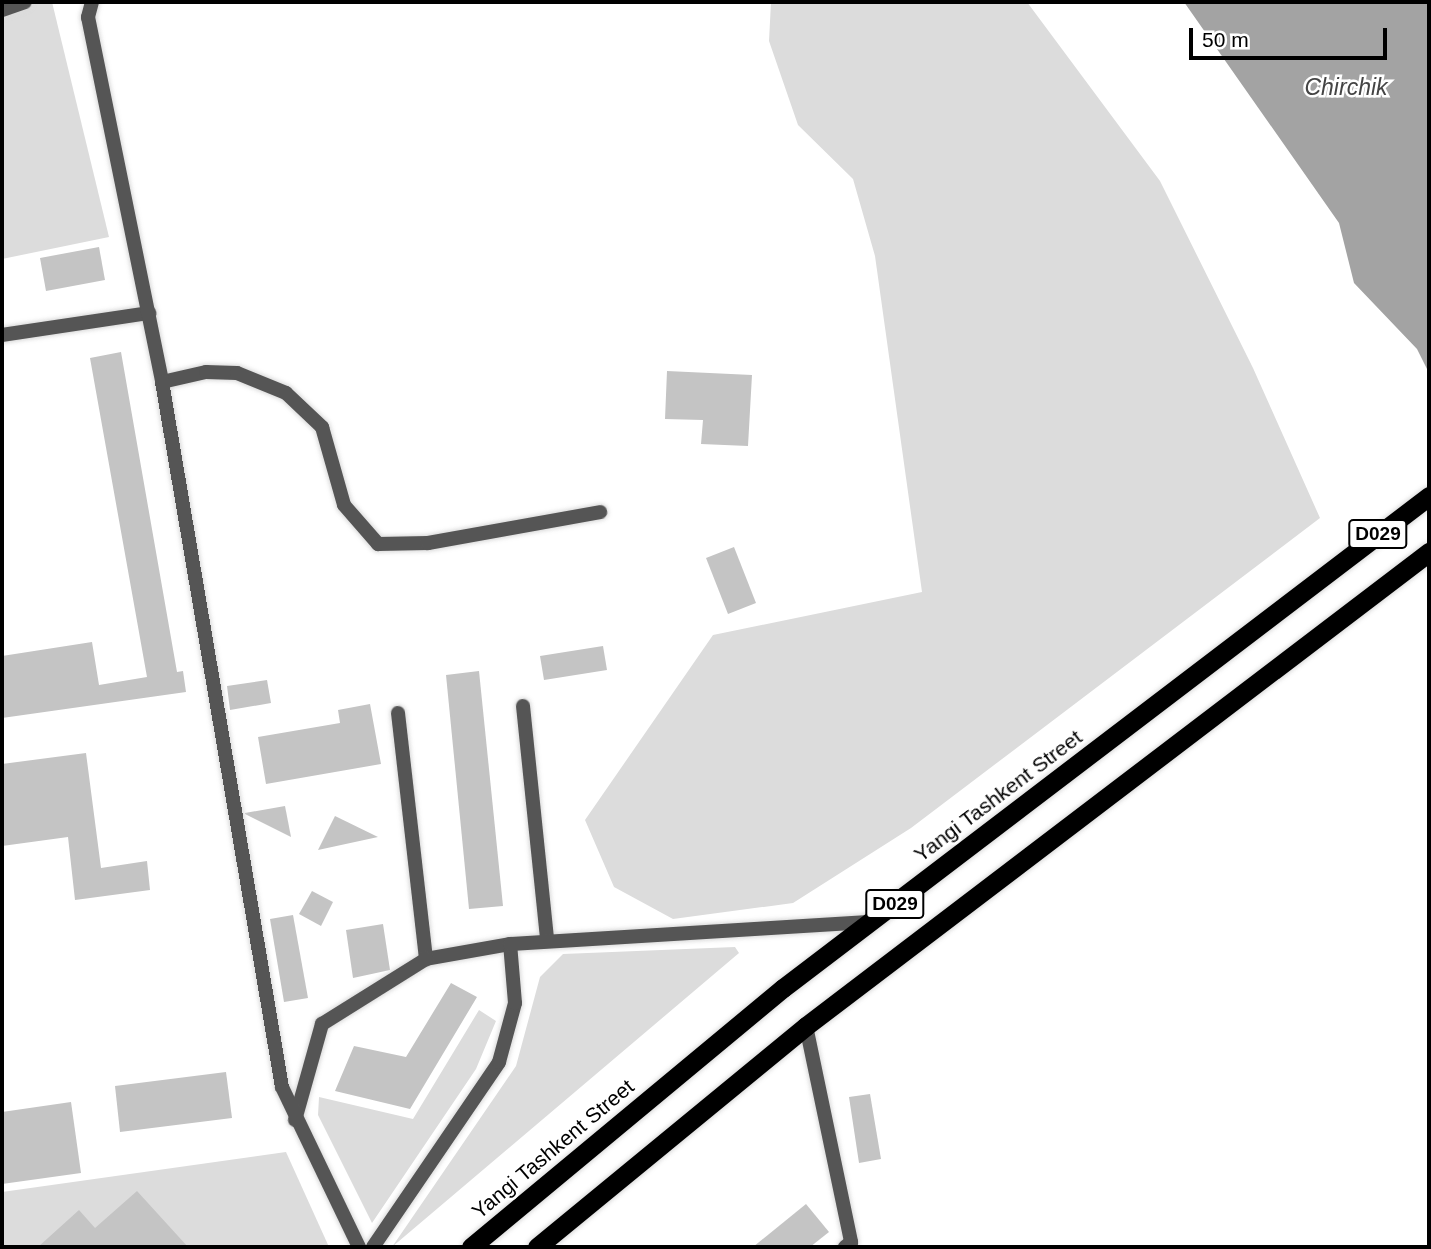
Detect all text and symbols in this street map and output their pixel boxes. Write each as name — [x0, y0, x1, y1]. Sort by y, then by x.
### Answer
scale bar — [1193, 14, 1391, 58]
text: 50 m — [1202, 28, 1249, 51]
water label: Chirchik — [1304, 73, 1388, 101]
road number: D029 — [1348, 519, 1408, 550]
street label: Yangi Tashkent Street — [909, 725, 1087, 867]
road number: D029 — [865, 888, 925, 920]
street label: Yangi Tashkent Street — [467, 1074, 639, 1224]

